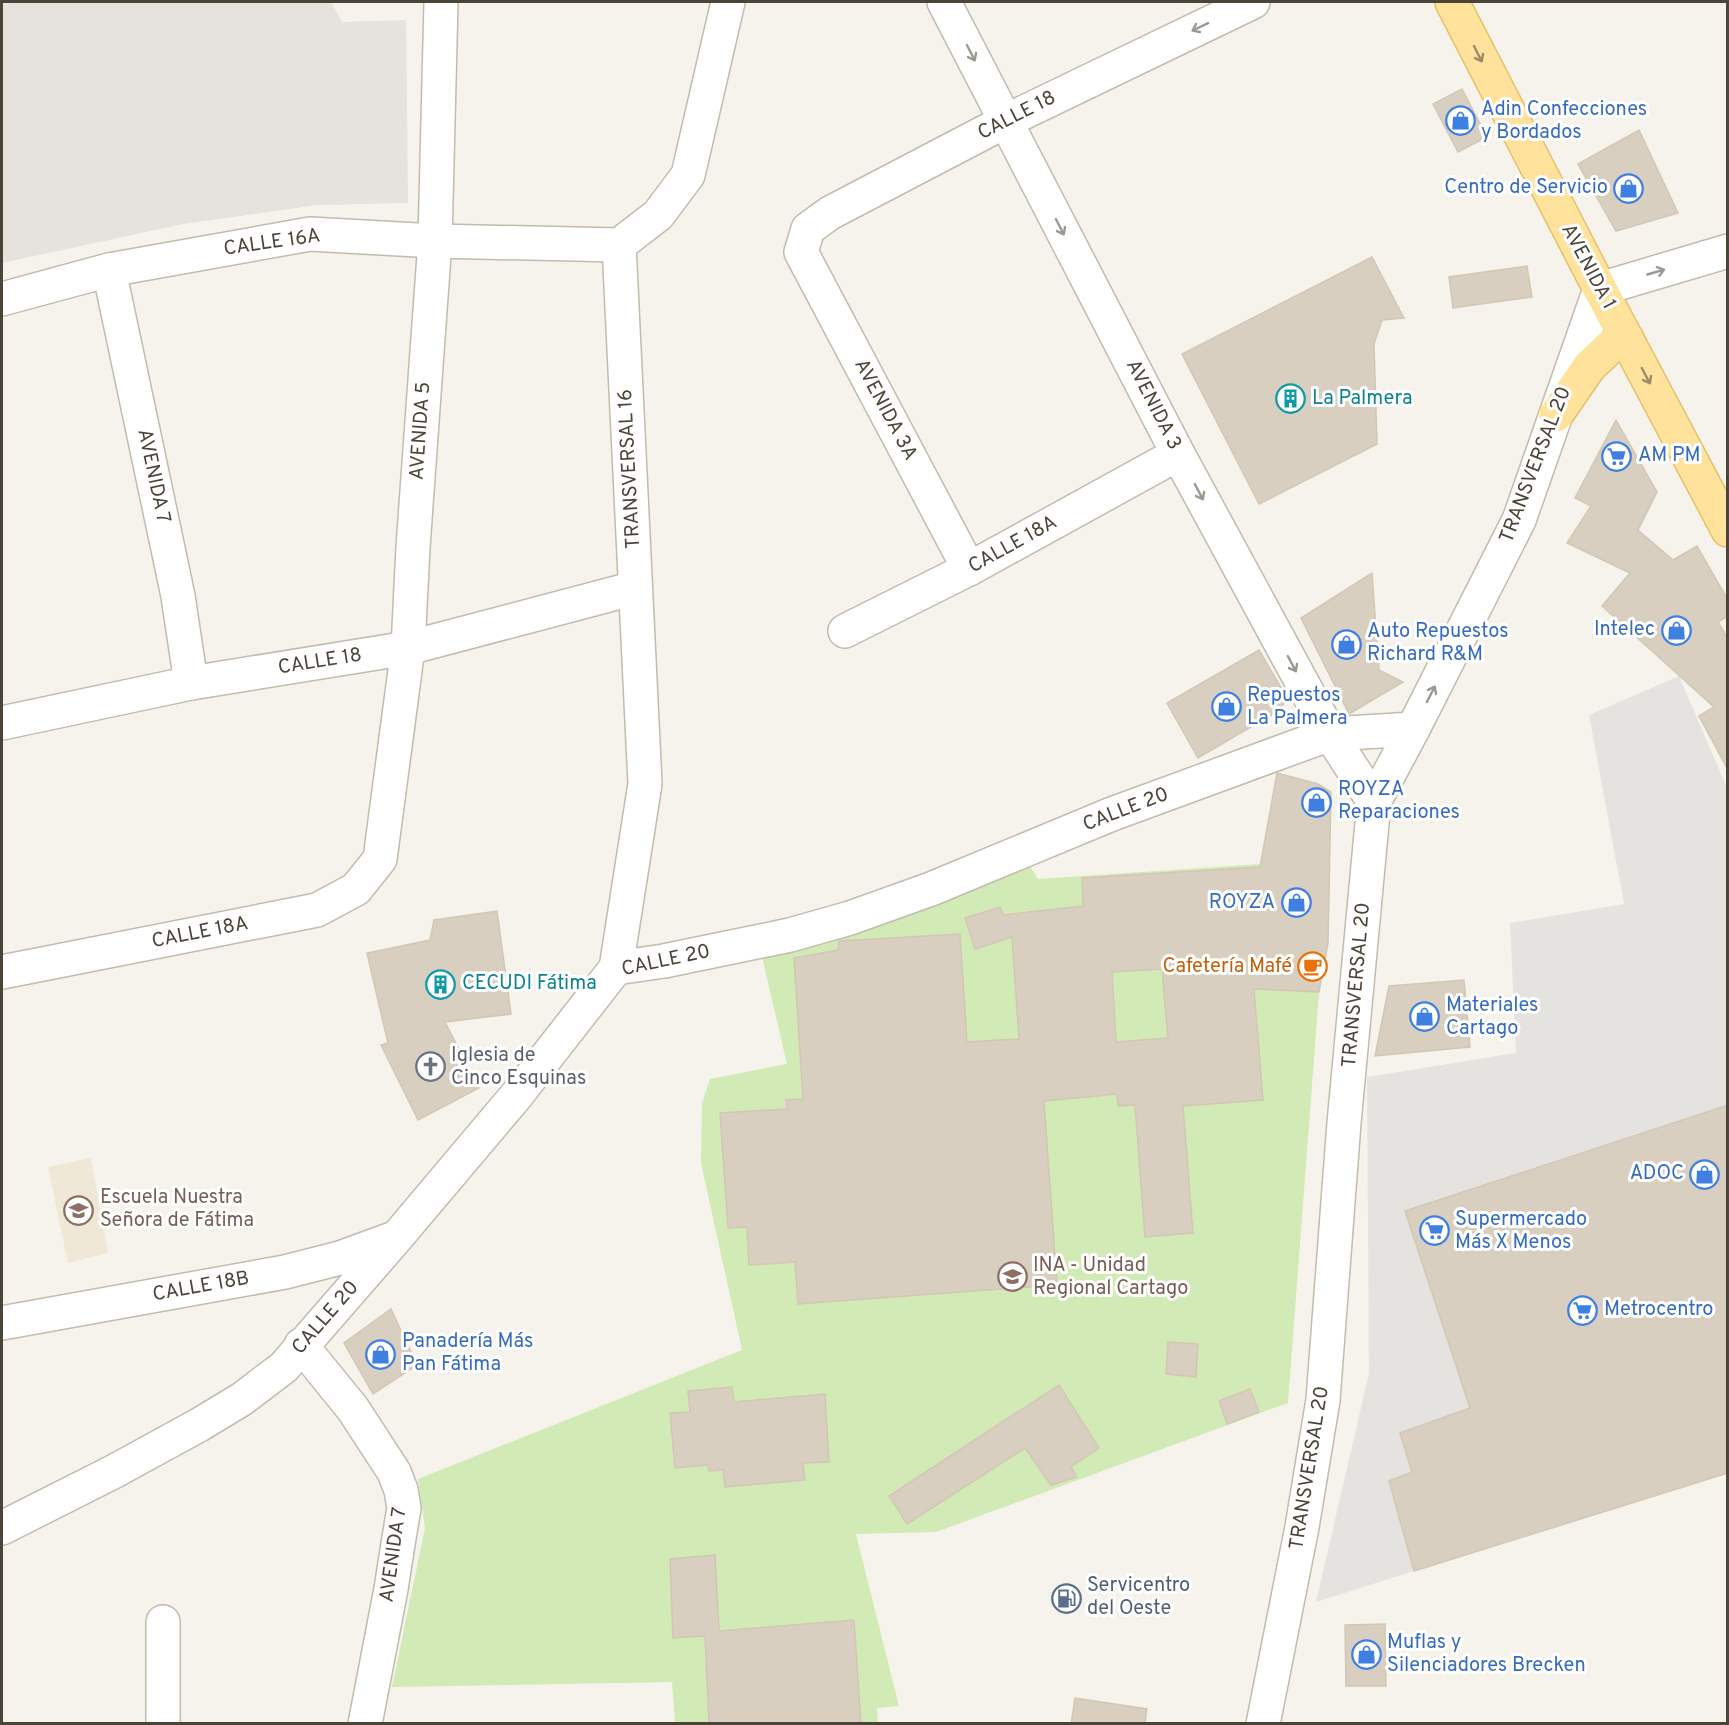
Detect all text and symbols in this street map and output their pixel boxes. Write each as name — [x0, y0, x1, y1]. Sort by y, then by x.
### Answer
one-way arrow — [1191, 22, 1209, 33]
one-way arrow — [965, 44, 977, 62]
one-way arrow — [1473, 44, 1485, 62]
street label: CALLE 18 — [973, 85, 1061, 147]
place label: Adin Confecciones y Bordados — [1481, 97, 1647, 146]
shop icon: Adin Confecciones y Bordados — [1444, 105, 1476, 137]
shop icon: Centro de Servicio — [1613, 172, 1645, 204]
place label: Centro de Servicio — [1444, 175, 1608, 201]
one-way arrow — [1055, 217, 1067, 235]
street label: AVENIDA 1 — [1555, 220, 1621, 314]
street label: CALLE 16A — [222, 223, 322, 263]
one-way arrow — [1646, 266, 1665, 277]
street label: AVENIDA 3A — [847, 355, 923, 465]
street label: AVENIDA 3 — [1119, 355, 1187, 455]
one-way arrow — [1641, 366, 1652, 384]
street label: AVENIDA 5 — [405, 381, 437, 481]
building icon: La Palmera — [1275, 383, 1307, 415]
street label: TRANSVERSAL 20 — [1494, 383, 1578, 547]
place label: La Palmera — [1312, 386, 1412, 412]
street label: TRANSVERSAL 16 — [613, 388, 647, 550]
street label: AVENIDA 7 — [130, 426, 176, 526]
supermarket icon: AM PM — [1601, 440, 1633, 472]
place label: AM PM — [1638, 443, 1701, 469]
one-way arrow — [1194, 483, 1205, 501]
street label: CALLE 18A — [964, 510, 1062, 580]
shop icon: Intelec — [1660, 614, 1692, 646]
place label: Intelec — [1594, 617, 1655, 643]
place label: Auto Repuestos Richard R&M — [1367, 619, 1509, 668]
shop icon: Auto Repuestos Richard R&M — [1330, 628, 1362, 660]
street label: CALLE 18 — [276, 643, 364, 681]
one-way arrow — [1286, 655, 1298, 672]
place label: Repuestos La Palmera — [1247, 683, 1347, 732]
one-way arrow — [1425, 686, 1437, 703]
shop icon: Repuestos La Palmera — [1210, 691, 1242, 723]
place label: ROYZA Reparaciones — [1338, 777, 1460, 826]
street label: CALLE 20 — [1079, 782, 1173, 838]
shop icon: ROYZA Reparaciones — [1301, 786, 1333, 818]
shop icon: ROYZA — [1280, 887, 1312, 919]
place label: ROYZA — [1209, 890, 1275, 916]
street label: TRANSVERSAL 20 — [1337, 901, 1377, 1069]
street label: CALLE 18A — [150, 911, 250, 955]
street label: CALLE 20 — [619, 939, 713, 983]
cafe icon: Cafetería Mafé — [1297, 951, 1329, 983]
place label: Cafetería Mafé — [1163, 954, 1292, 980]
building icon: CECUDI Fátima — [425, 968, 457, 1000]
place label: CECUDI Fátima — [462, 971, 597, 997]
place label: Materiales Cartago — [1446, 993, 1538, 1042]
shop icon: Materiales Cartago — [1409, 1001, 1441, 1033]
place label: Iglesia de Cinco Esquinas — [451, 1043, 586, 1092]
church icon: Iglesia de Cinco Esquinas — [414, 1051, 446, 1083]
shop icon: ADOC — [1689, 1158, 1721, 1190]
place label: ADOC — [1630, 1161, 1684, 1187]
place label: Escuela Nuestra Señora de Fátima — [100, 1185, 254, 1234]
school or university icon: Escuela Nuestra Señora de Fátima — [63, 1194, 95, 1226]
place label: Supermercado Más X Menos — [1455, 1207, 1587, 1256]
supermarket icon: Supermercado Más X Menos — [1418, 1215, 1450, 1247]
place label: INA - Unidad Regional Cartago — [1033, 1253, 1188, 1302]
school or university icon: INA - Unidad Regional Cartago — [996, 1261, 1028, 1293]
street label: CALLE 18B — [151, 1266, 251, 1308]
street label: CALLE 20 — [287, 1276, 365, 1360]
supermarket icon: Metrocentro — [1567, 1294, 1599, 1326]
place label: Metrocentro — [1604, 1297, 1713, 1323]
place label: Panadería Más Pan Fátima — [402, 1329, 533, 1378]
shop icon: Panadería Más Pan Fátima — [365, 1338, 397, 1370]
street label: TRANSVERSAL 20 — [1284, 1384, 1336, 1552]
street label: AVENIDA 7 — [374, 1506, 414, 1604]
place label: Servicentro del Oeste — [1087, 1573, 1190, 1622]
fuel station icon: Servicentro del Oeste — [1050, 1582, 1082, 1614]
place label: Muflas y Silenciadores Brecken — [1387, 1630, 1586, 1679]
shop icon: Muflas y Silenciadores Brecken — [1350, 1639, 1382, 1671]

